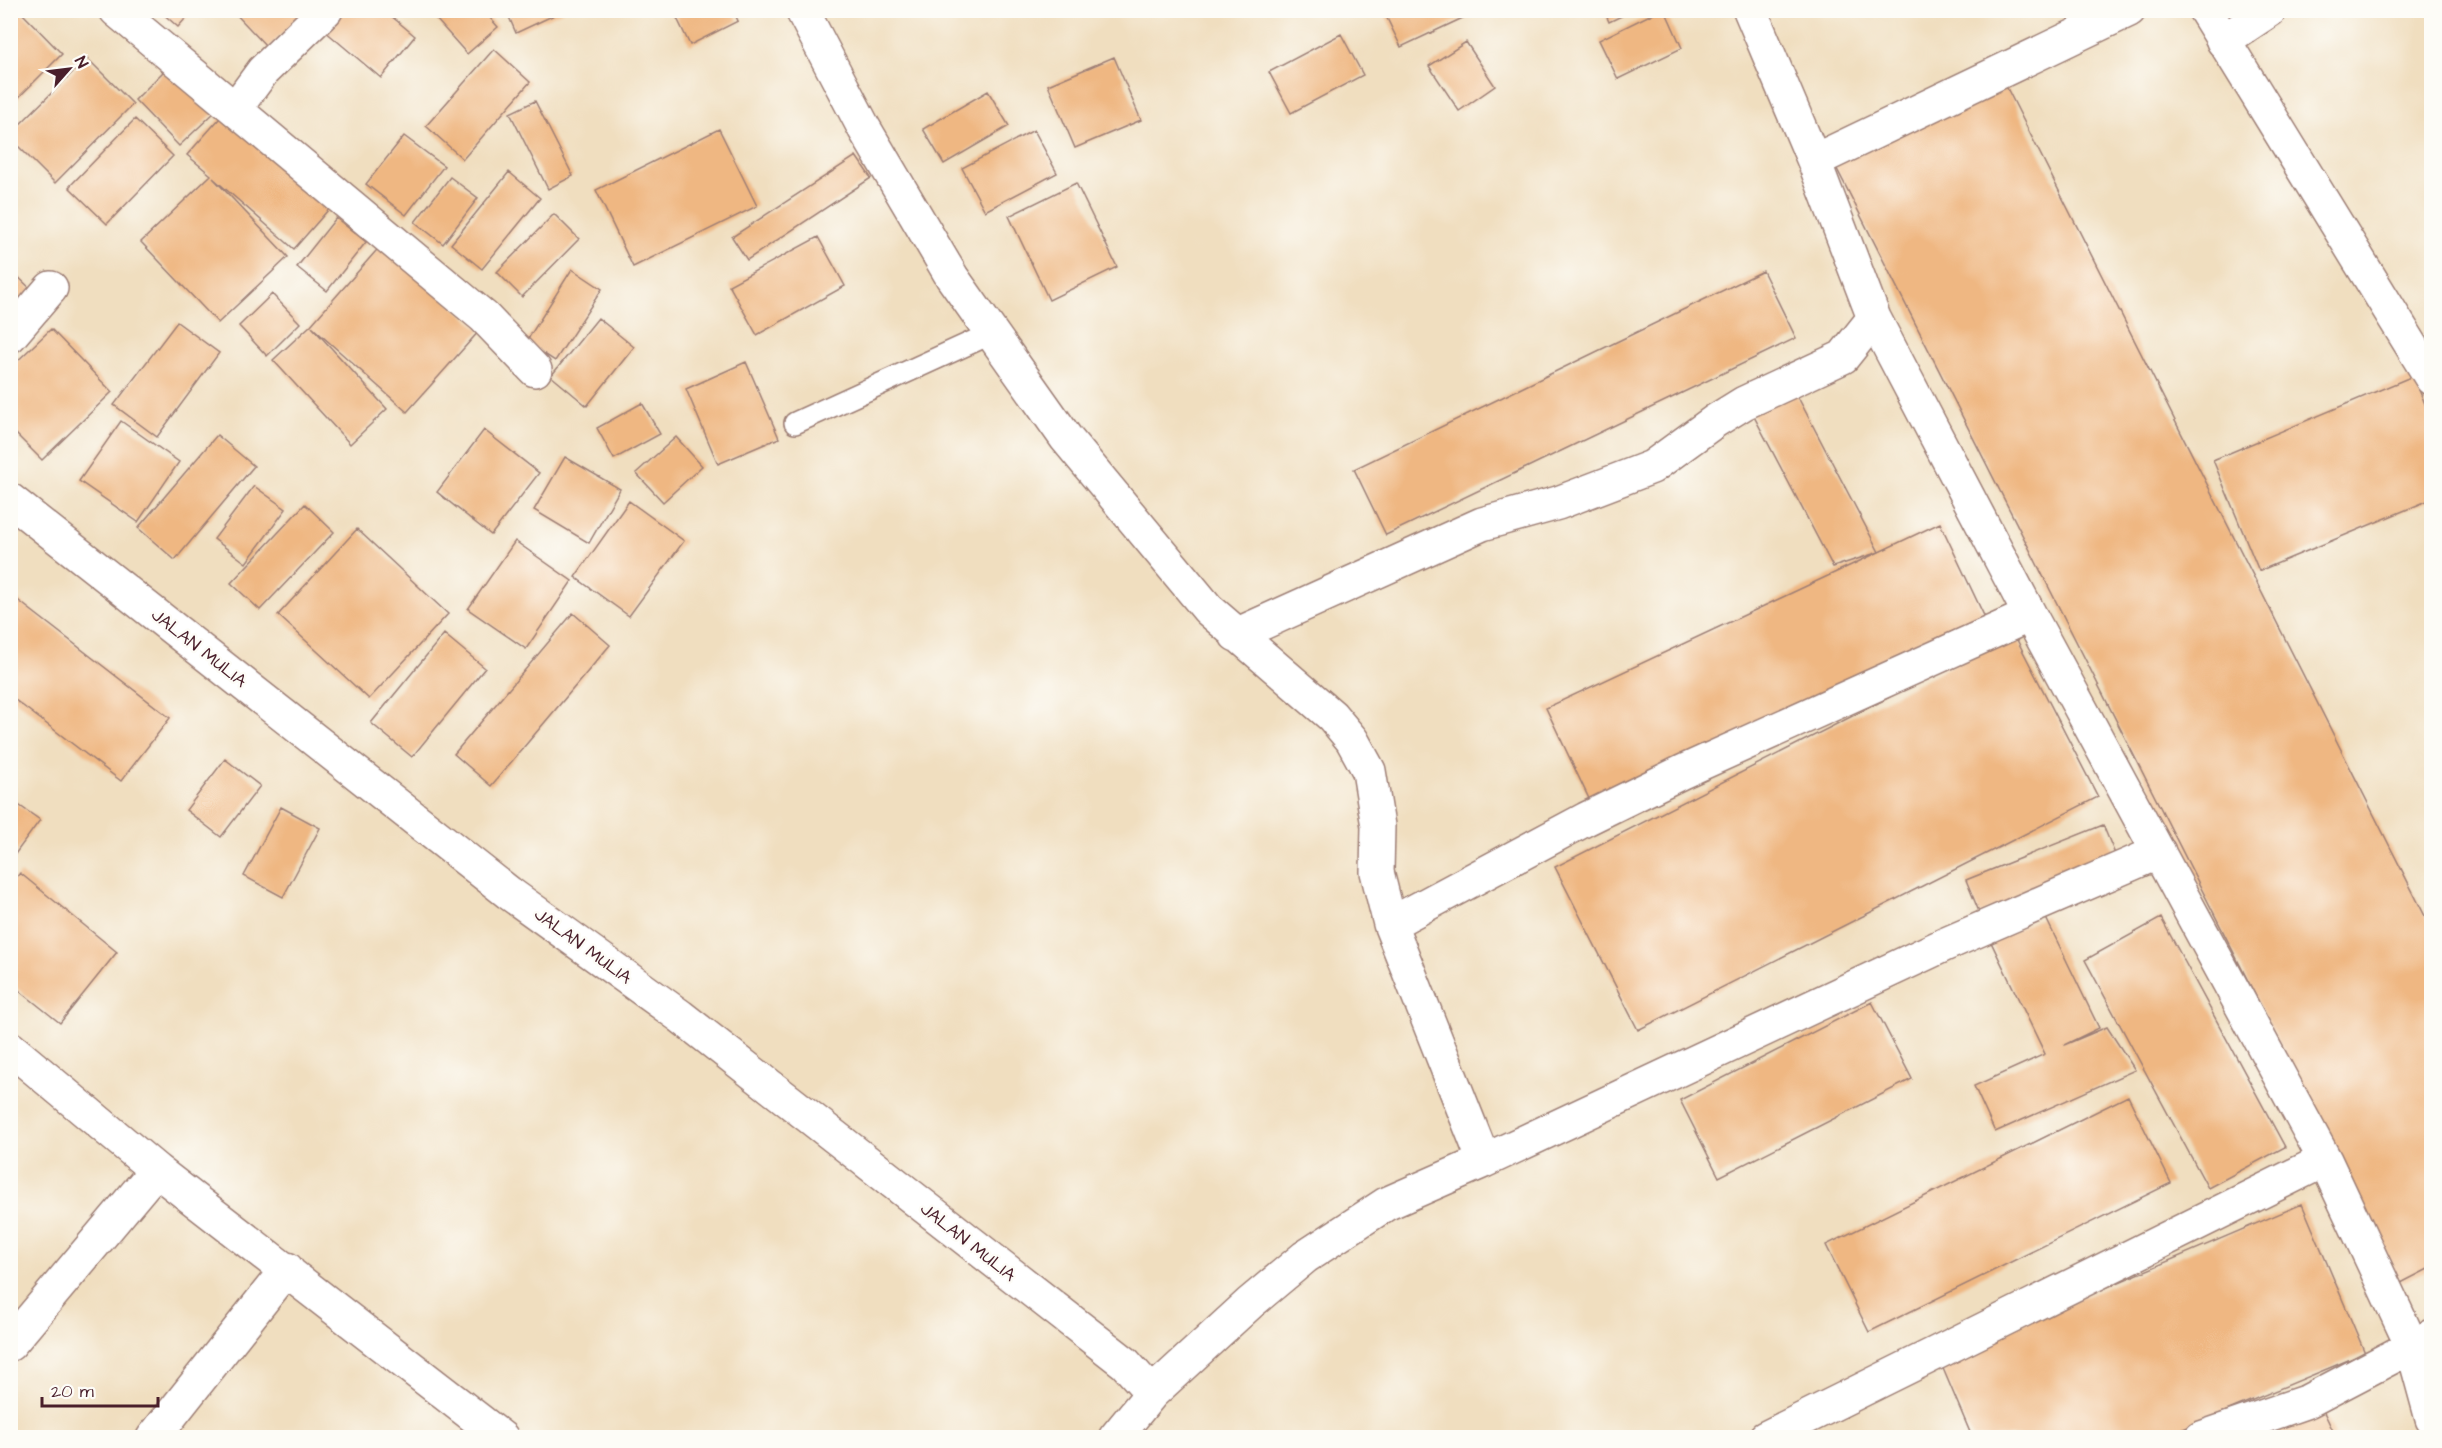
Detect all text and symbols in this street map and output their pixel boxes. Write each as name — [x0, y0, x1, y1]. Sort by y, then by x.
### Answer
north arrow — [39, 39, 99, 99]
text: N — [69, 53, 93, 72]
street label: JALAN MULIA — [146, 603, 252, 694]
street label: JALAN MULIA — [529, 902, 637, 990]
street label: JALAN MULIA — [915, 1197, 1021, 1288]
scale bar — [42, 1370, 158, 1408]
text: 20 m — [51, 1379, 94, 1404]

